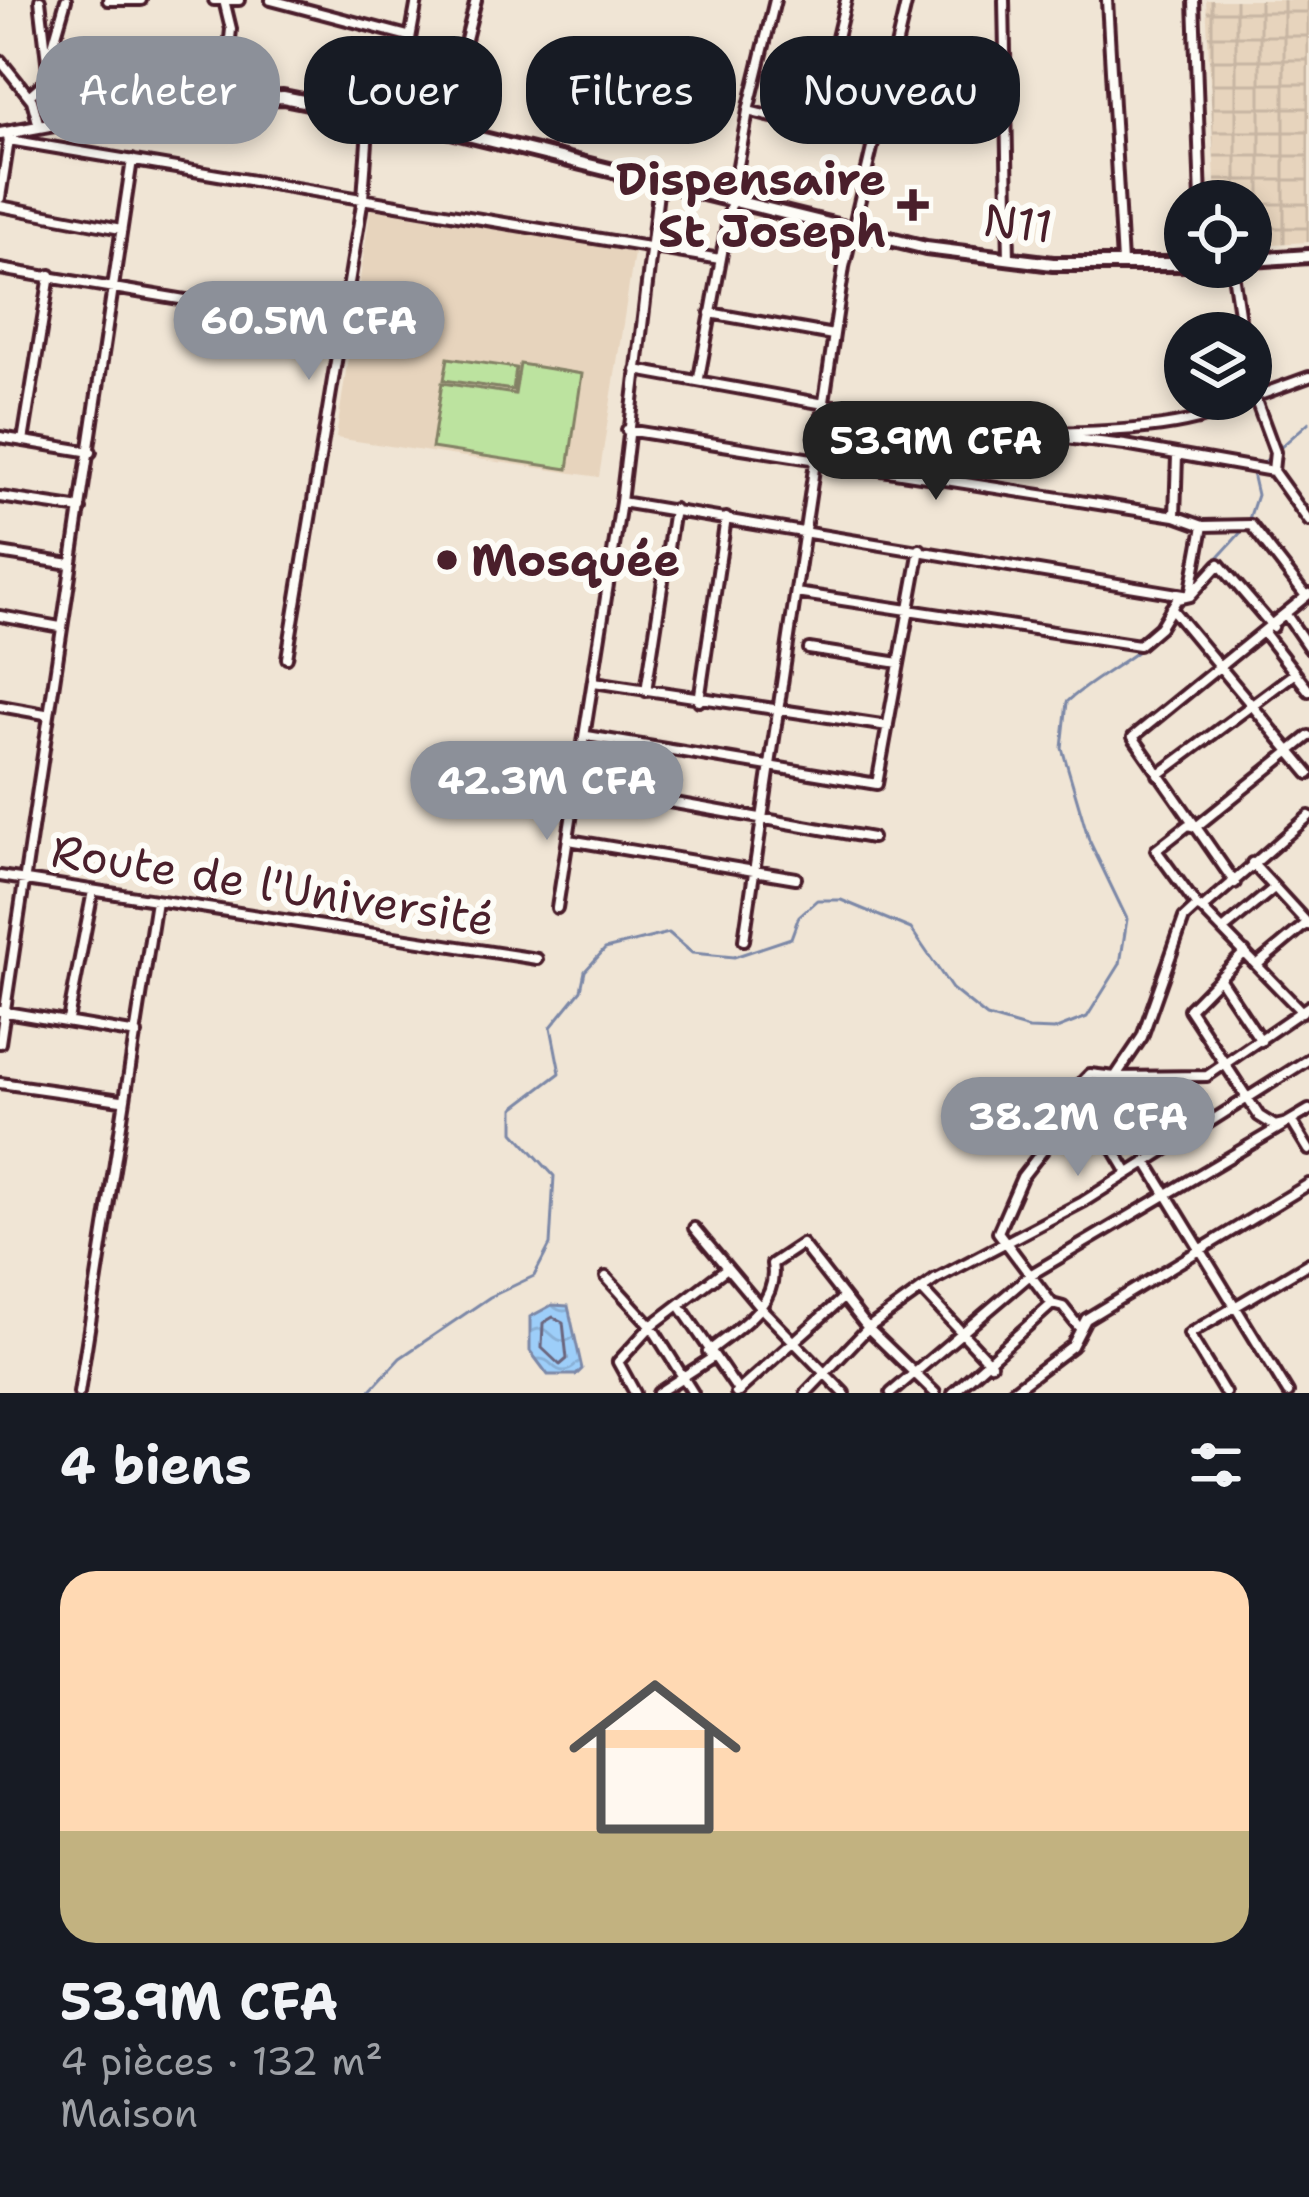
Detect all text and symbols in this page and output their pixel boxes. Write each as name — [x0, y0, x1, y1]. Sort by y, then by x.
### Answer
chip: Acheter — [36, 36, 280, 144]
chip: Louer — [304, 36, 502, 144]
chip: Filtres — [526, 36, 736, 144]
chip: Nouveau — [760, 36, 1020, 144]
place label: Dispensaire St Joseph — [616, 149, 886, 261]
map controls — [1164, 180, 1272, 420]
button: locate — [1164, 180, 1272, 288]
marker: Dispensaire St Joseph — [897, 189, 929, 221]
street label: N11 — [980, 190, 1056, 256]
pin: 60.5M CFA — [172, 281, 446, 383]
text: 60.5M CFA — [201, 294, 417, 346]
button: layers — [1164, 312, 1272, 420]
pin: 53.9M CFA — [799, 401, 1073, 503]
text: 53.9M CFA — [830, 414, 1042, 466]
place label: Mosquée — [471, 530, 680, 590]
marker: Mosquée — [434, 547, 460, 573]
pin: 42.3M CFA — [410, 741, 684, 843]
text: 42.3M CFA — [437, 754, 657, 806]
street label: Route de l'Université — [47, 820, 499, 950]
pin: 38.2M CFA — [941, 1077, 1215, 1179]
text: 38.2M CFA — [968, 1090, 1188, 1142]
text: 4 biens — [60, 1431, 252, 1499]
icon: filters — [1183, 1432, 1249, 1498]
icon: home — [547, 1649, 763, 1865]
text: 53.9M CFA — [60, 1967, 338, 2035]
text: 4 pièces · 132 m² — [60, 2035, 383, 2087]
text: Maison — [60, 2087, 198, 2139]

